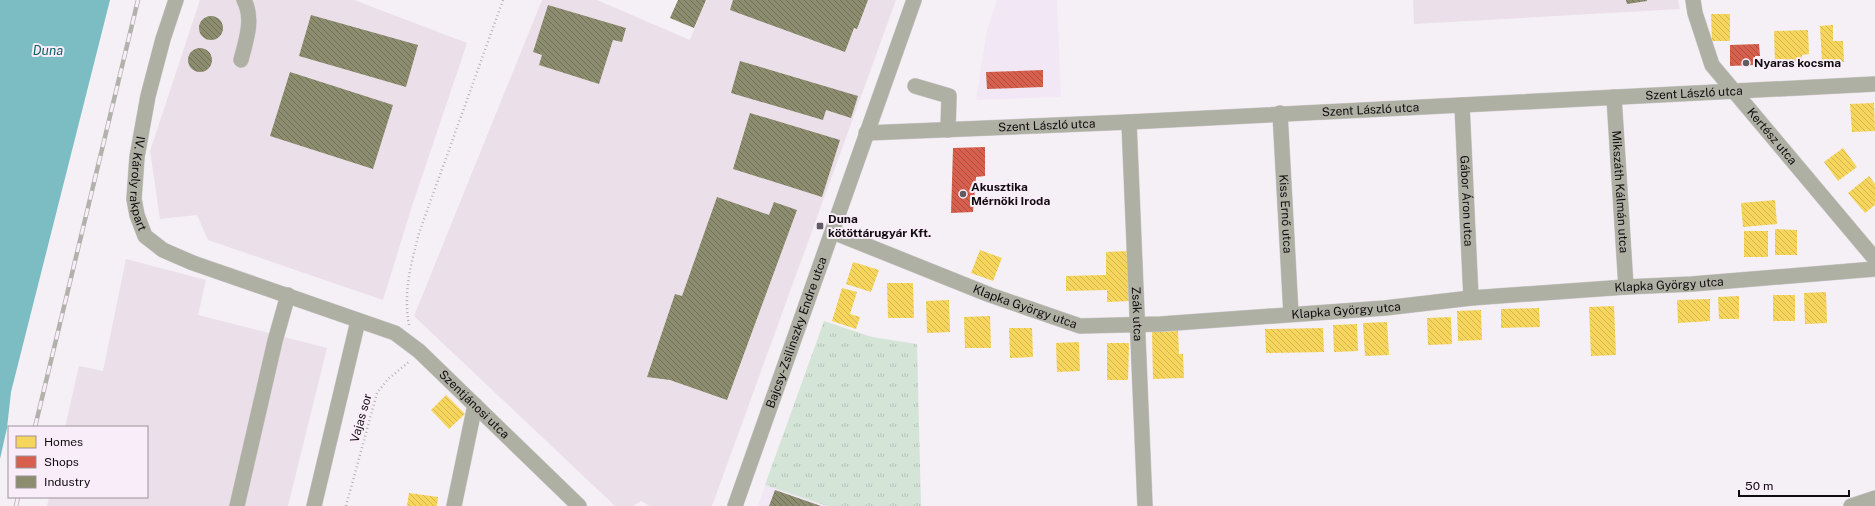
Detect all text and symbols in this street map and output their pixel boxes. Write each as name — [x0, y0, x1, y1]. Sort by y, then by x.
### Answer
water label: Duna — [33, 43, 63, 58]
place label: Nyaras kocsma — [1754, 56, 1841, 70]
marker: Nyaras kocsma — [1741, 58, 1751, 68]
street label: Szent László utca — [1645, 84, 1743, 103]
street label: Szent László utca — [1321, 100, 1419, 119]
street label: Kertész utca — [1744, 105, 1800, 168]
street label: Szent László utca — [998, 116, 1096, 134]
street label: Mikszáth Kálmán utca — [1609, 130, 1631, 254]
street label: IV. Károly rakpart — [127, 135, 150, 233]
street label: Gábor Áron utca — [1457, 155, 1476, 247]
street label: Kiss Ernő utca — [1276, 174, 1295, 254]
place label: Akusztika Mérnöki Iroda — [971, 180, 1050, 208]
marker: Akusztika Mérnöki Iroda — [958, 189, 968, 199]
place label: Duna kötöttárugyár Kft. — [828, 212, 931, 240]
marker: Duna kötöttárugyár Kft. — [815, 221, 825, 231]
street label: Bajcsy-Zsilinszky Endre utca — [763, 255, 830, 410]
street label: Klapka György utca — [1614, 274, 1724, 295]
street label: Klapka György utca — [971, 282, 1079, 331]
street label: Zsák utca — [1129, 286, 1145, 341]
street label: Klapka György utca — [1291, 299, 1401, 322]
street label: Szentjánosi utca — [436, 367, 512, 441]
street label: Vajas sor — [347, 392, 375, 444]
legend — [8, 426, 148, 498]
text: Homes — [44, 435, 83, 449]
text: Shops — [44, 455, 79, 469]
scale bar — [1739, 472, 1849, 498]
text: Industry — [44, 475, 91, 489]
text: 50 m — [1745, 479, 1773, 493]

